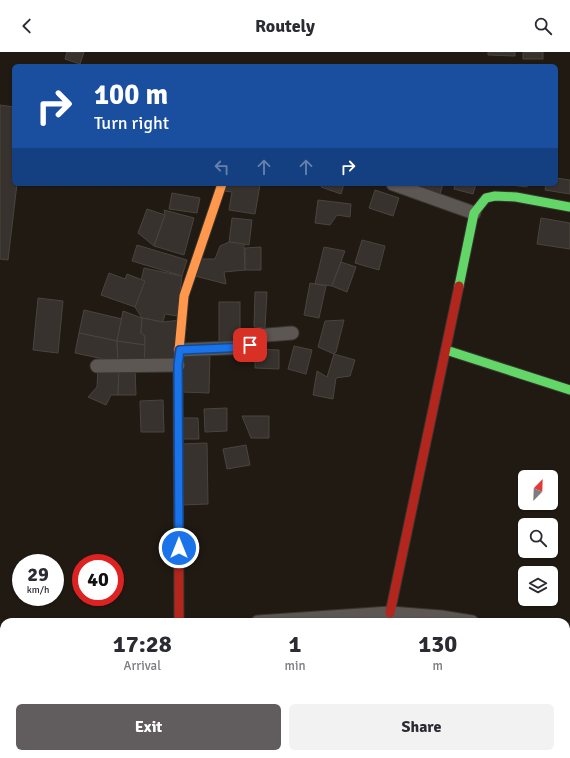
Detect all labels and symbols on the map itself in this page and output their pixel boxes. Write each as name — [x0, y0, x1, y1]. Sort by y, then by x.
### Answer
pin — [233, 328, 267, 362]
north arrow — [518, 470, 558, 510]
position arrow — [158, 527, 200, 569]
speed limit sign: 40 — [72, 554, 124, 606]

